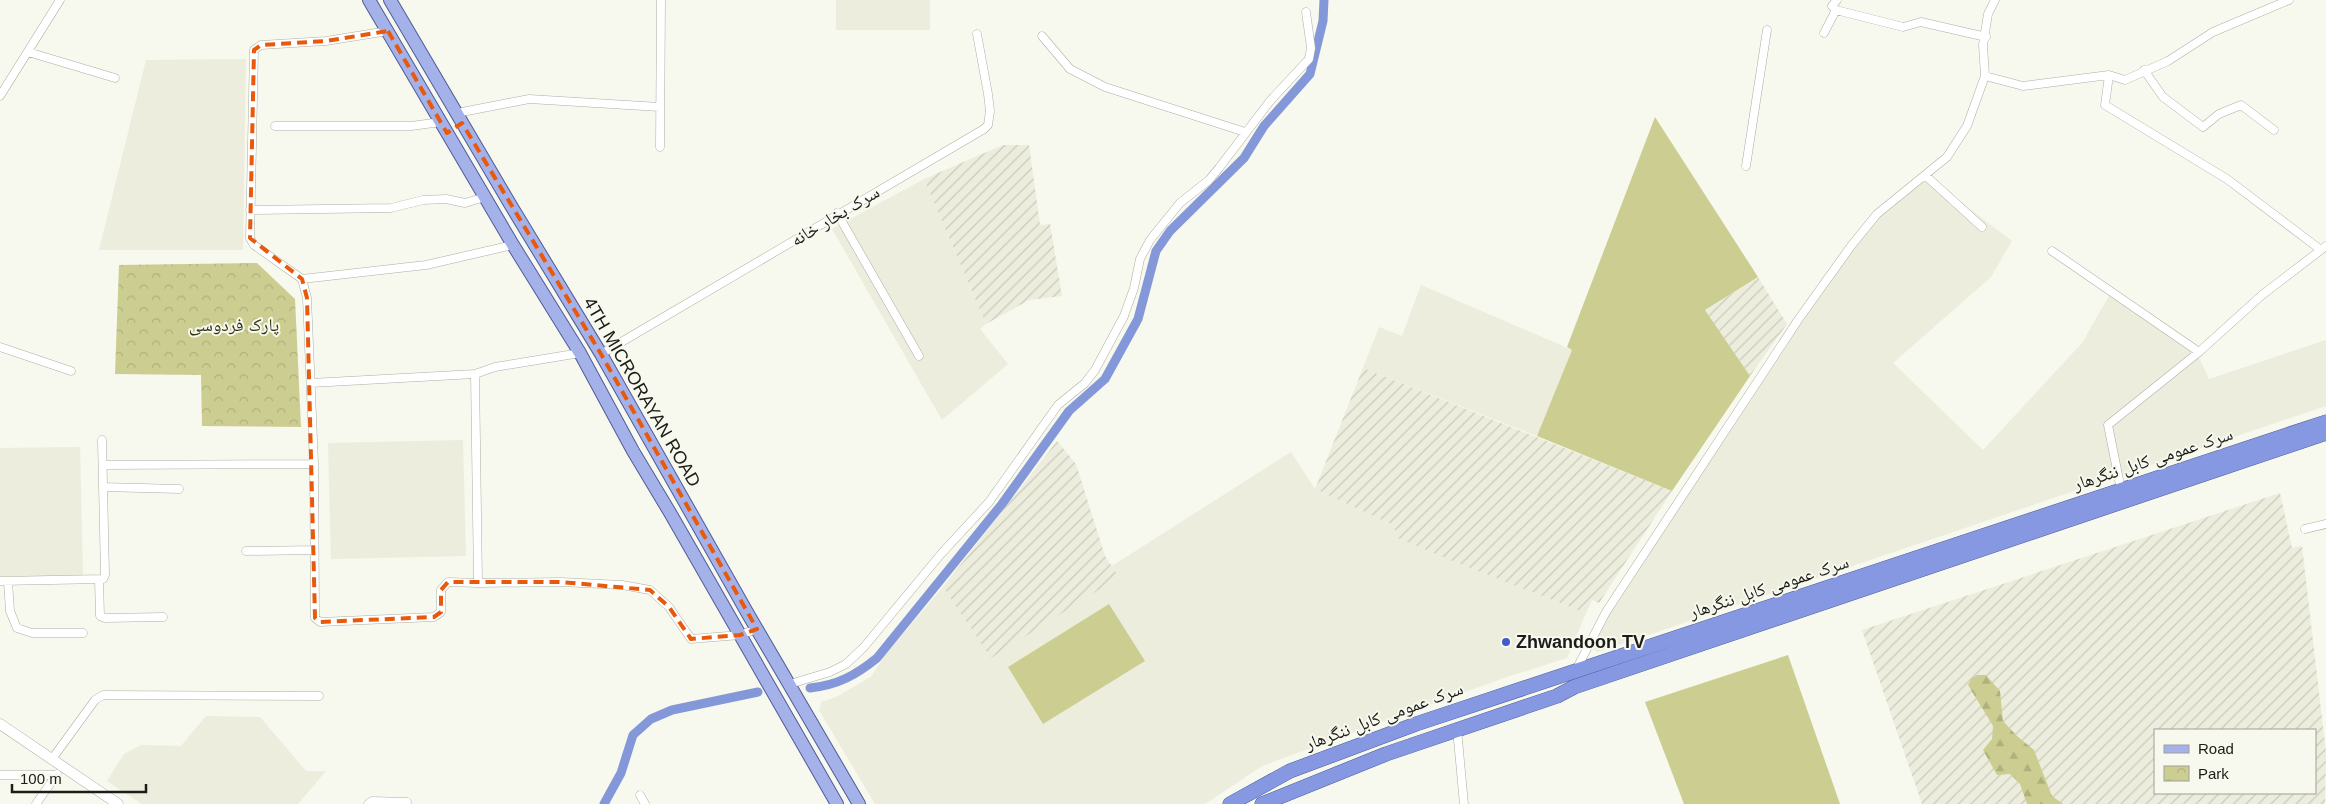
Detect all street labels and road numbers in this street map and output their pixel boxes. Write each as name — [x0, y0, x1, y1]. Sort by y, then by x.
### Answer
street label: سرک بخار خانه — [787, 182, 883, 251]
street label: 4TH MICRORAYAN ROAD — [579, 294, 705, 490]
street label: سرک عمومی کابل ننگرهار — [2070, 424, 2236, 496]
street label: سرک عمومی کابل ننگرهار — [1686, 552, 1852, 624]
street label: سرک عمومی کابل ننگرهار — [1301, 678, 1466, 755]

